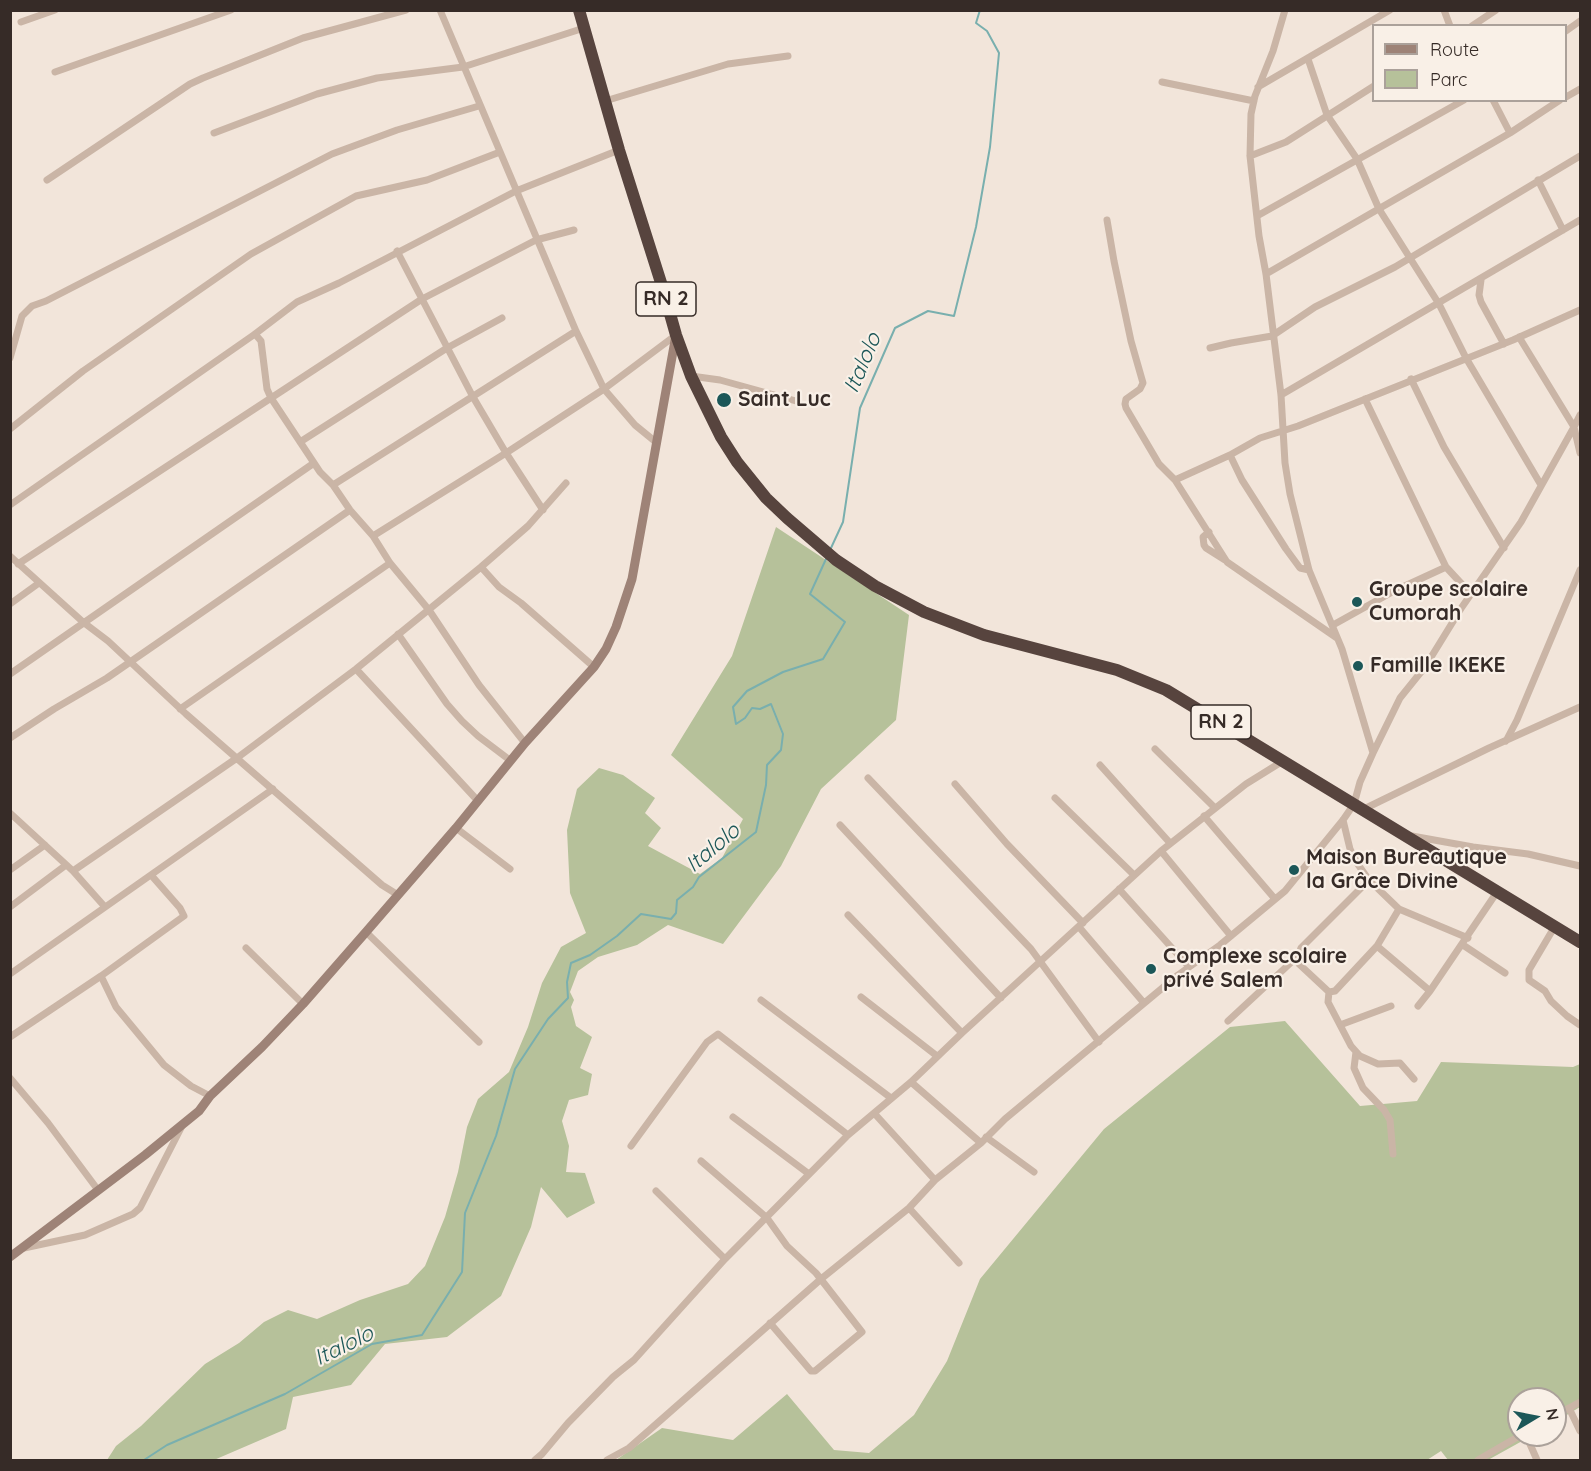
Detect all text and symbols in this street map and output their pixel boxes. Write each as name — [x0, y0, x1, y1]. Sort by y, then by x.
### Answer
legend — [1372, 24, 1567, 102]
text: Route — [1430, 38, 1479, 61]
text: Parc — [1430, 68, 1467, 91]
road number: RN 2 — [636, 282, 696, 316]
water label: Italolo — [839, 329, 887, 397]
place label: Saint Luc — [738, 387, 831, 413]
marker: Saint Luc — [715, 391, 733, 409]
place label: Groupe scolaire Cumorah — [1369, 577, 1528, 627]
marker: Groupe scolaire Cumorah — [1350, 595, 1364, 609]
place label: Famille IKEKE — [1370, 653, 1506, 679]
marker: Famille IKEKE — [1351, 659, 1365, 673]
road number: RN 2 — [1191, 705, 1251, 739]
water label: Italolo — [681, 818, 745, 878]
place label: Maison Bureautique la Grâce Divine — [1306, 845, 1507, 895]
marker: Maison Bureautique la Grâce Divine — [1287, 863, 1301, 877]
place label: Complexe scolaire privé Salem — [1163, 944, 1347, 994]
marker: Complexe scolaire privé Salem — [1144, 962, 1158, 976]
water label: Italolo — [310, 1320, 378, 1372]
north arrow — [1507, 1387, 1567, 1447]
text: N — [1542, 1407, 1564, 1422]

